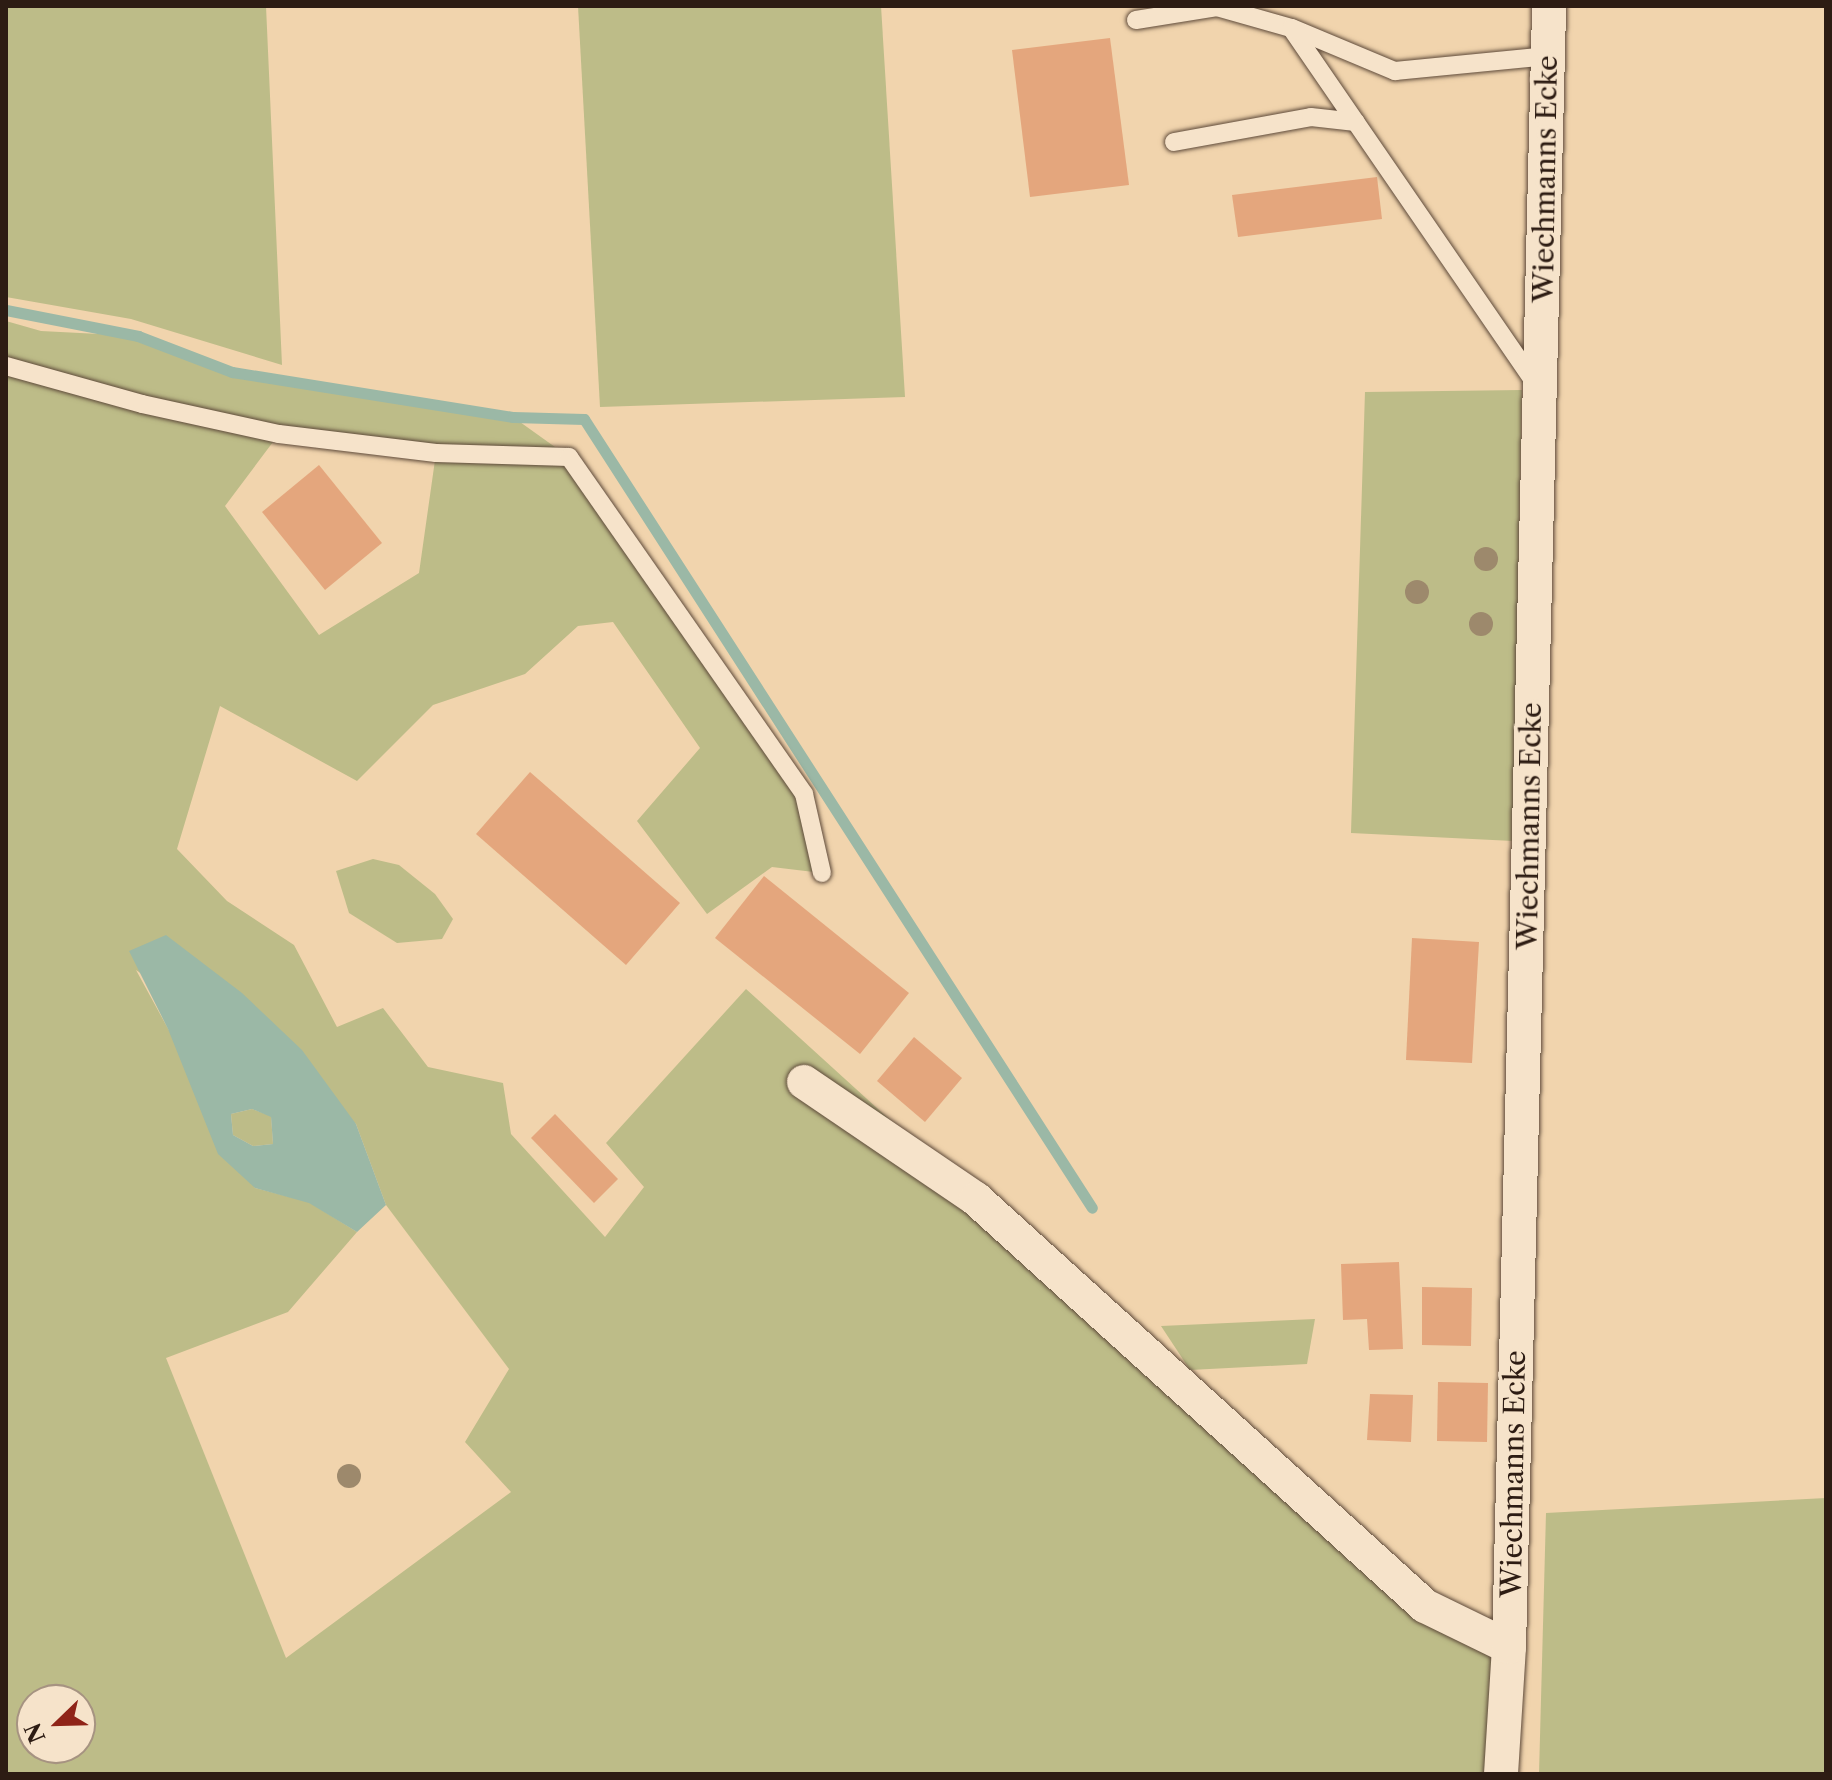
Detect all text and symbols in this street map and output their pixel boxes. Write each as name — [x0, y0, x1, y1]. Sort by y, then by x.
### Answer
street label: Wiechmanns Ecke — [1526, 55, 1564, 303]
street label: Wiechmanns Ecke — [1510, 702, 1548, 950]
street label: Wiechmanns Ecke — [1494, 1350, 1532, 1598]
north arrow — [16, 1684, 96, 1764]
text: N — [19, 1719, 51, 1747]

